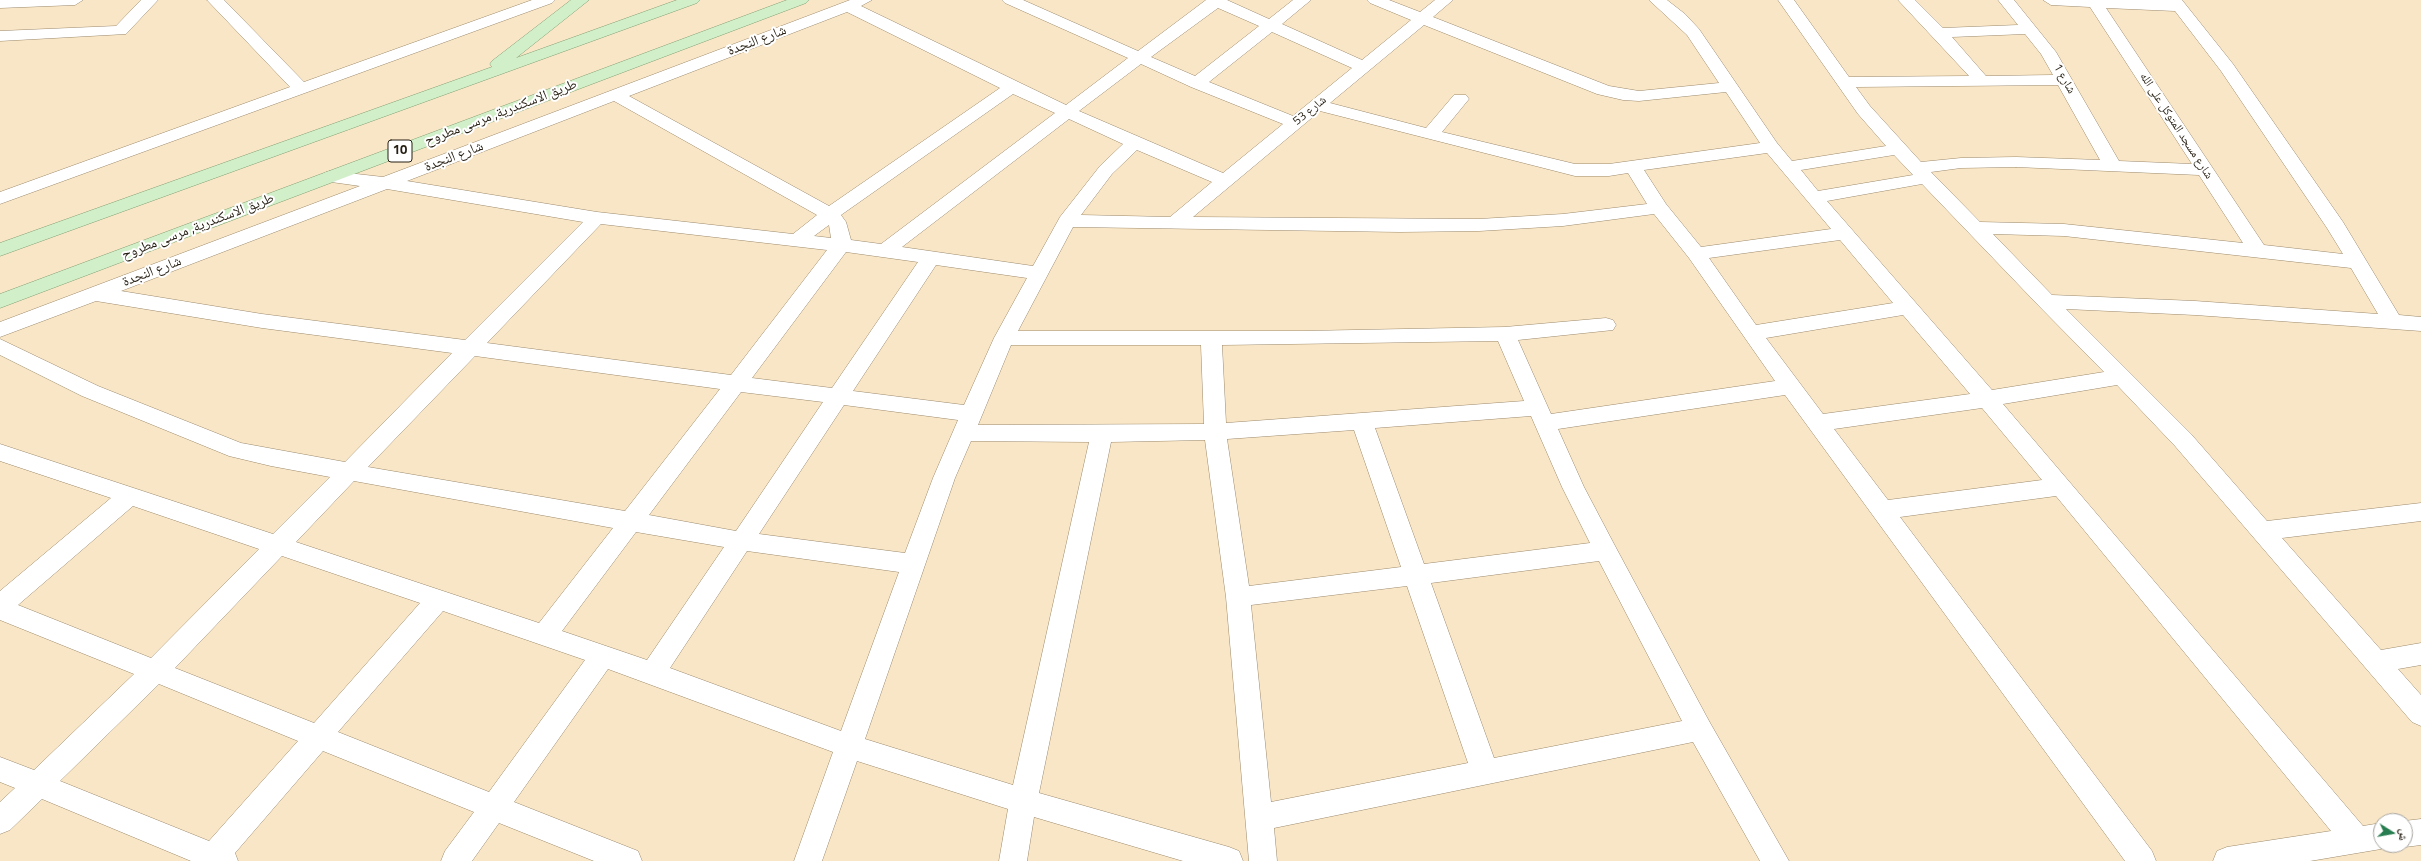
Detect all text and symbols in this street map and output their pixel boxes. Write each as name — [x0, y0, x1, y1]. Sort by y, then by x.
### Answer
street label: شارع النجدة — [725, 22, 789, 60]
street label: شارع 1 — [2050, 61, 2078, 97]
street label: شارع مسجد المتوكل على الله — [2136, 70, 2216, 182]
street label: طريق الاسكندرية, مرسى مطروح — [423, 76, 579, 150]
street label: شارع 53 — [1290, 93, 1330, 129]
street label: شارع النجدة — [422, 138, 486, 176]
road number: 10 — [388, 140, 412, 162]
street label: طريق الاسكندرية, مرسى مطروح — [120, 190, 276, 264]
street label: شارع النجدة — [120, 253, 184, 291]
north arrow — [2373, 813, 2413, 853]
text: ش — [2395, 828, 2413, 842]

